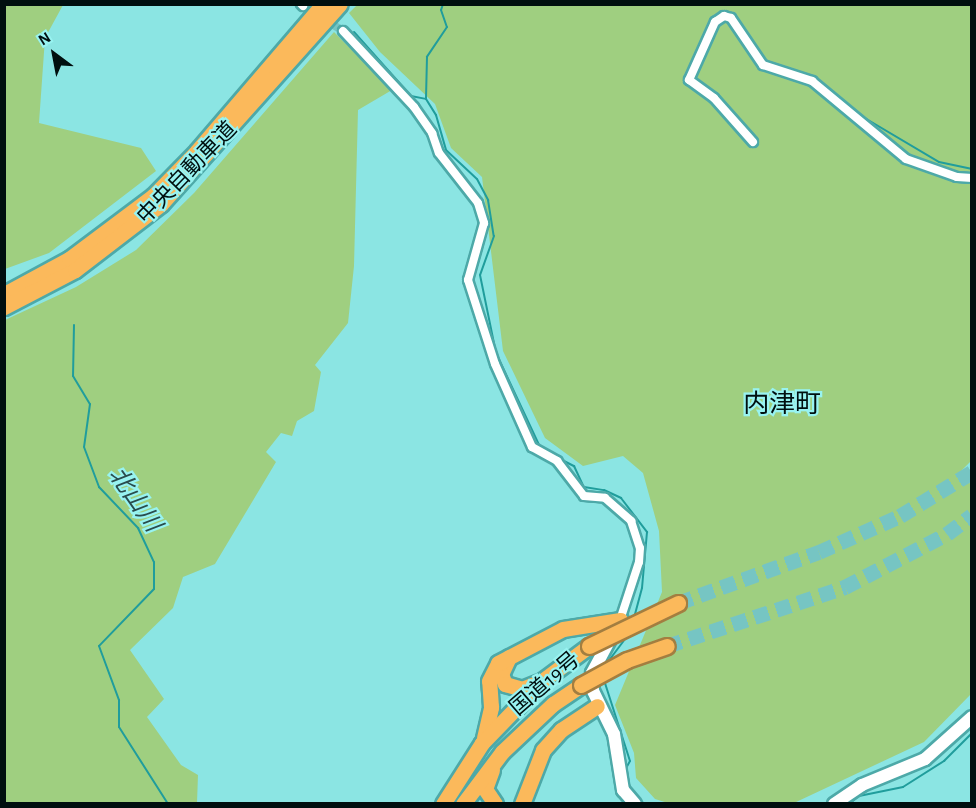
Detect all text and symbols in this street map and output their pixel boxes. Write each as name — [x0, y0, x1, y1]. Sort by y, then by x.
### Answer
north arrow — [24, 24, 84, 84]
text: N — [36, 29, 53, 48]
street label: 中央自動車道 — [132, 116, 242, 230]
district label: 内津町 — [743, 389, 821, 421]
water label: 北山川 — [102, 462, 166, 538]
street label: 国道19号 — [505, 647, 585, 721]

